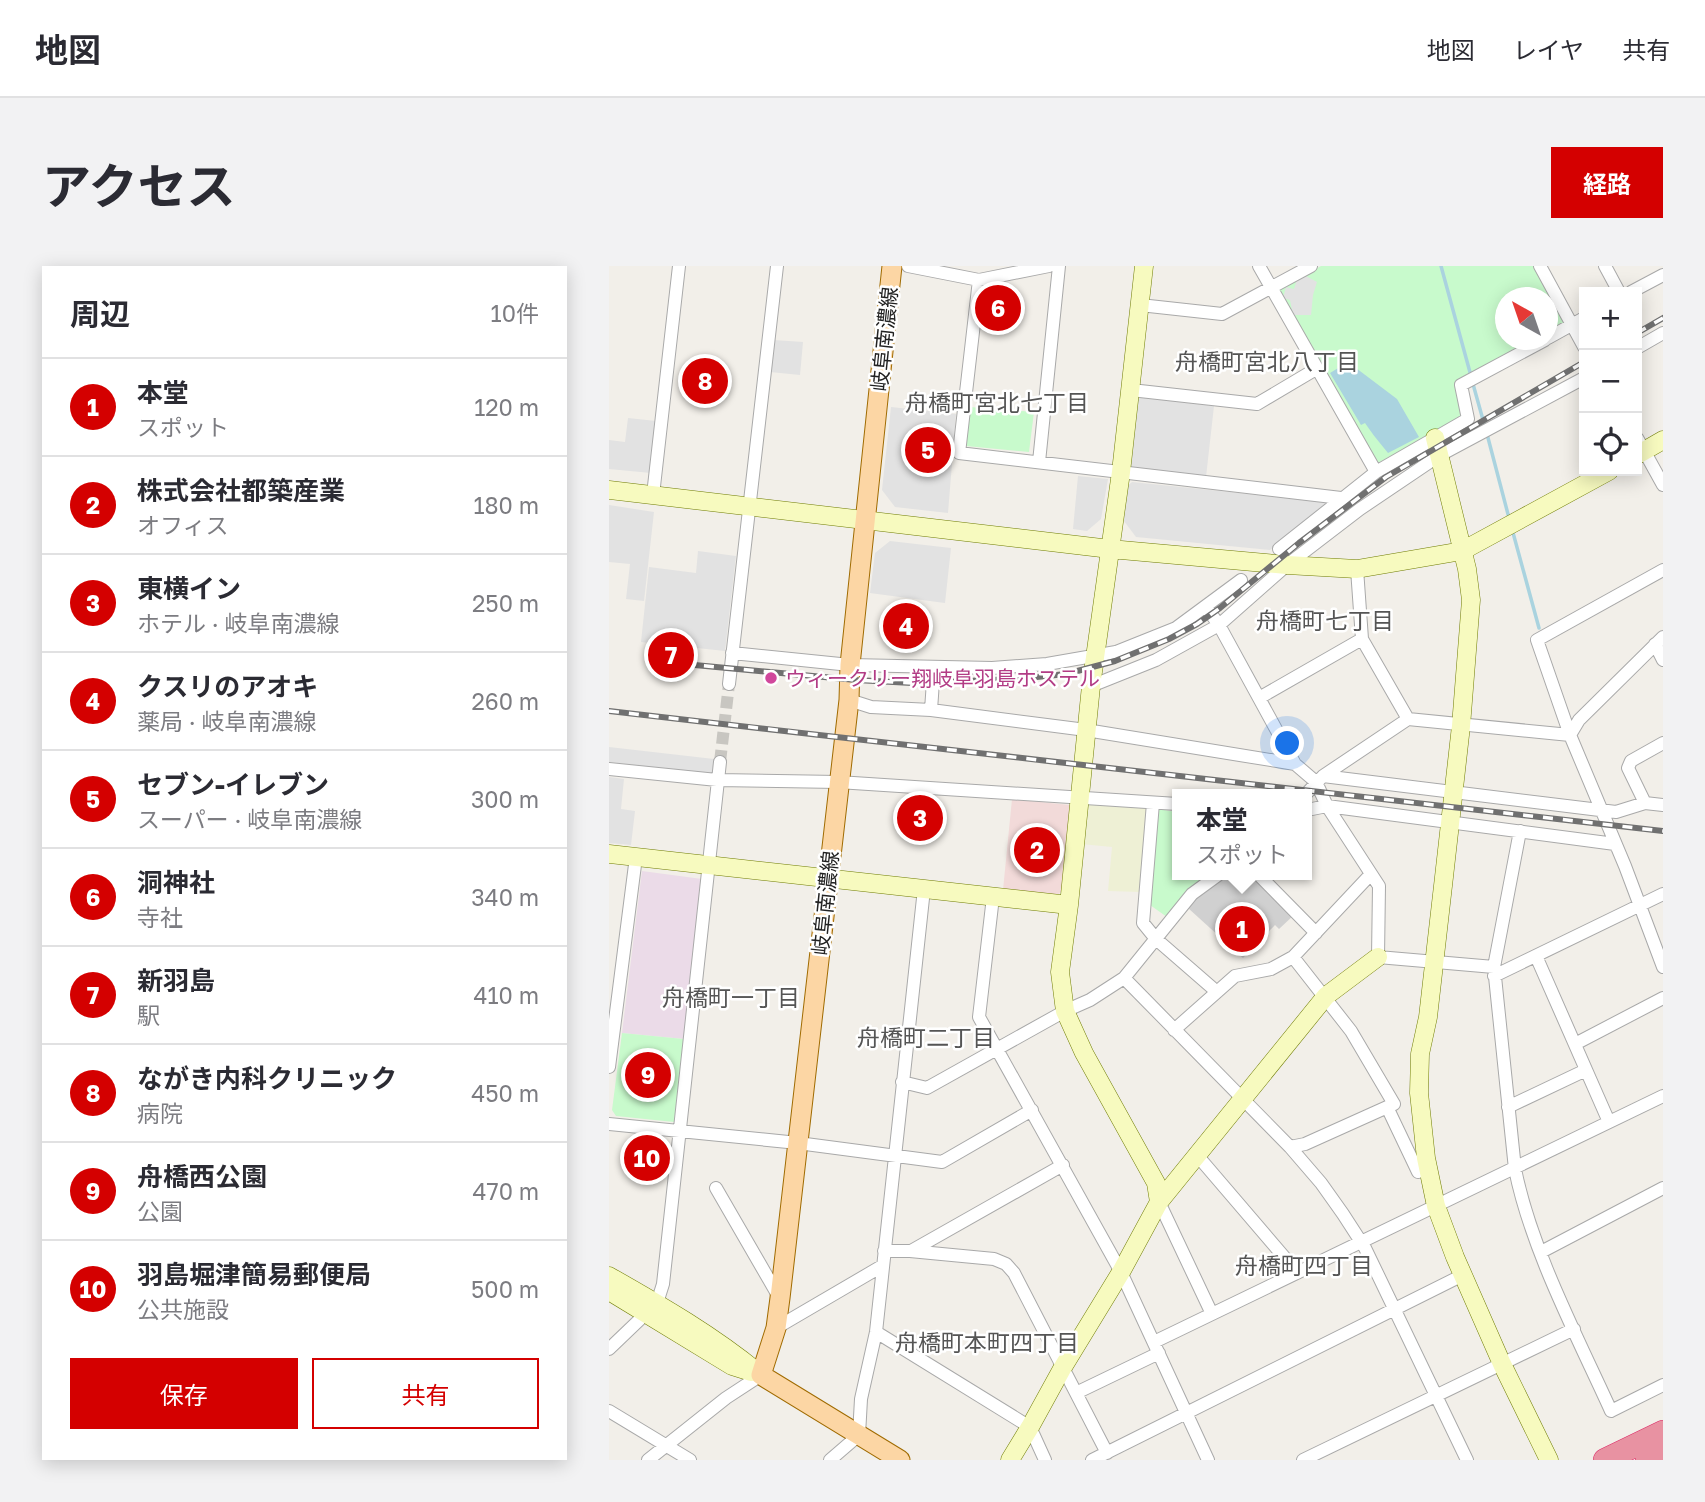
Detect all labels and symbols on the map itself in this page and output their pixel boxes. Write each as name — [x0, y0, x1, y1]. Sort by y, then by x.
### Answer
pin: 6 — [975, 282, 1021, 334]
street label: 岐阜南濃線 — [866, 285, 902, 393]
north arrow — [1495, 287, 1558, 350]
district label: 舟橋町宮北八丁目 — [1175, 347, 1359, 375]
pin: 8 — [682, 355, 728, 407]
district label: 舟橋町宮北七丁目 — [905, 388, 1089, 416]
pin: 5 — [905, 424, 951, 476]
pin: 4 — [883, 600, 929, 652]
district label: 舟橋町七丁目 — [1256, 606, 1394, 634]
pin: 7 — [648, 629, 694, 681]
place label: ウィークリー翔岐阜羽島ホステル — [785, 665, 1100, 691]
marker: ウィークリー翔岐阜羽島ホステル — [763, 670, 779, 686]
your location — [1270, 726, 1304, 760]
pin: 3 — [897, 792, 943, 844]
pin: 2 — [1014, 824, 1060, 876]
street label: 岐阜南濃線 — [807, 849, 843, 957]
pin: 1 — [1219, 903, 1265, 955]
district label: 舟橋町一丁目 — [662, 983, 800, 1011]
district label: 舟橋町二丁目 — [857, 1023, 995, 1051]
pin: 9 — [625, 1049, 671, 1101]
pin: 10 — [624, 1132, 670, 1184]
district label: 舟橋町四丁目 — [1235, 1251, 1373, 1279]
district label: 舟橋町本町四丁目 — [895, 1328, 1079, 1356]

